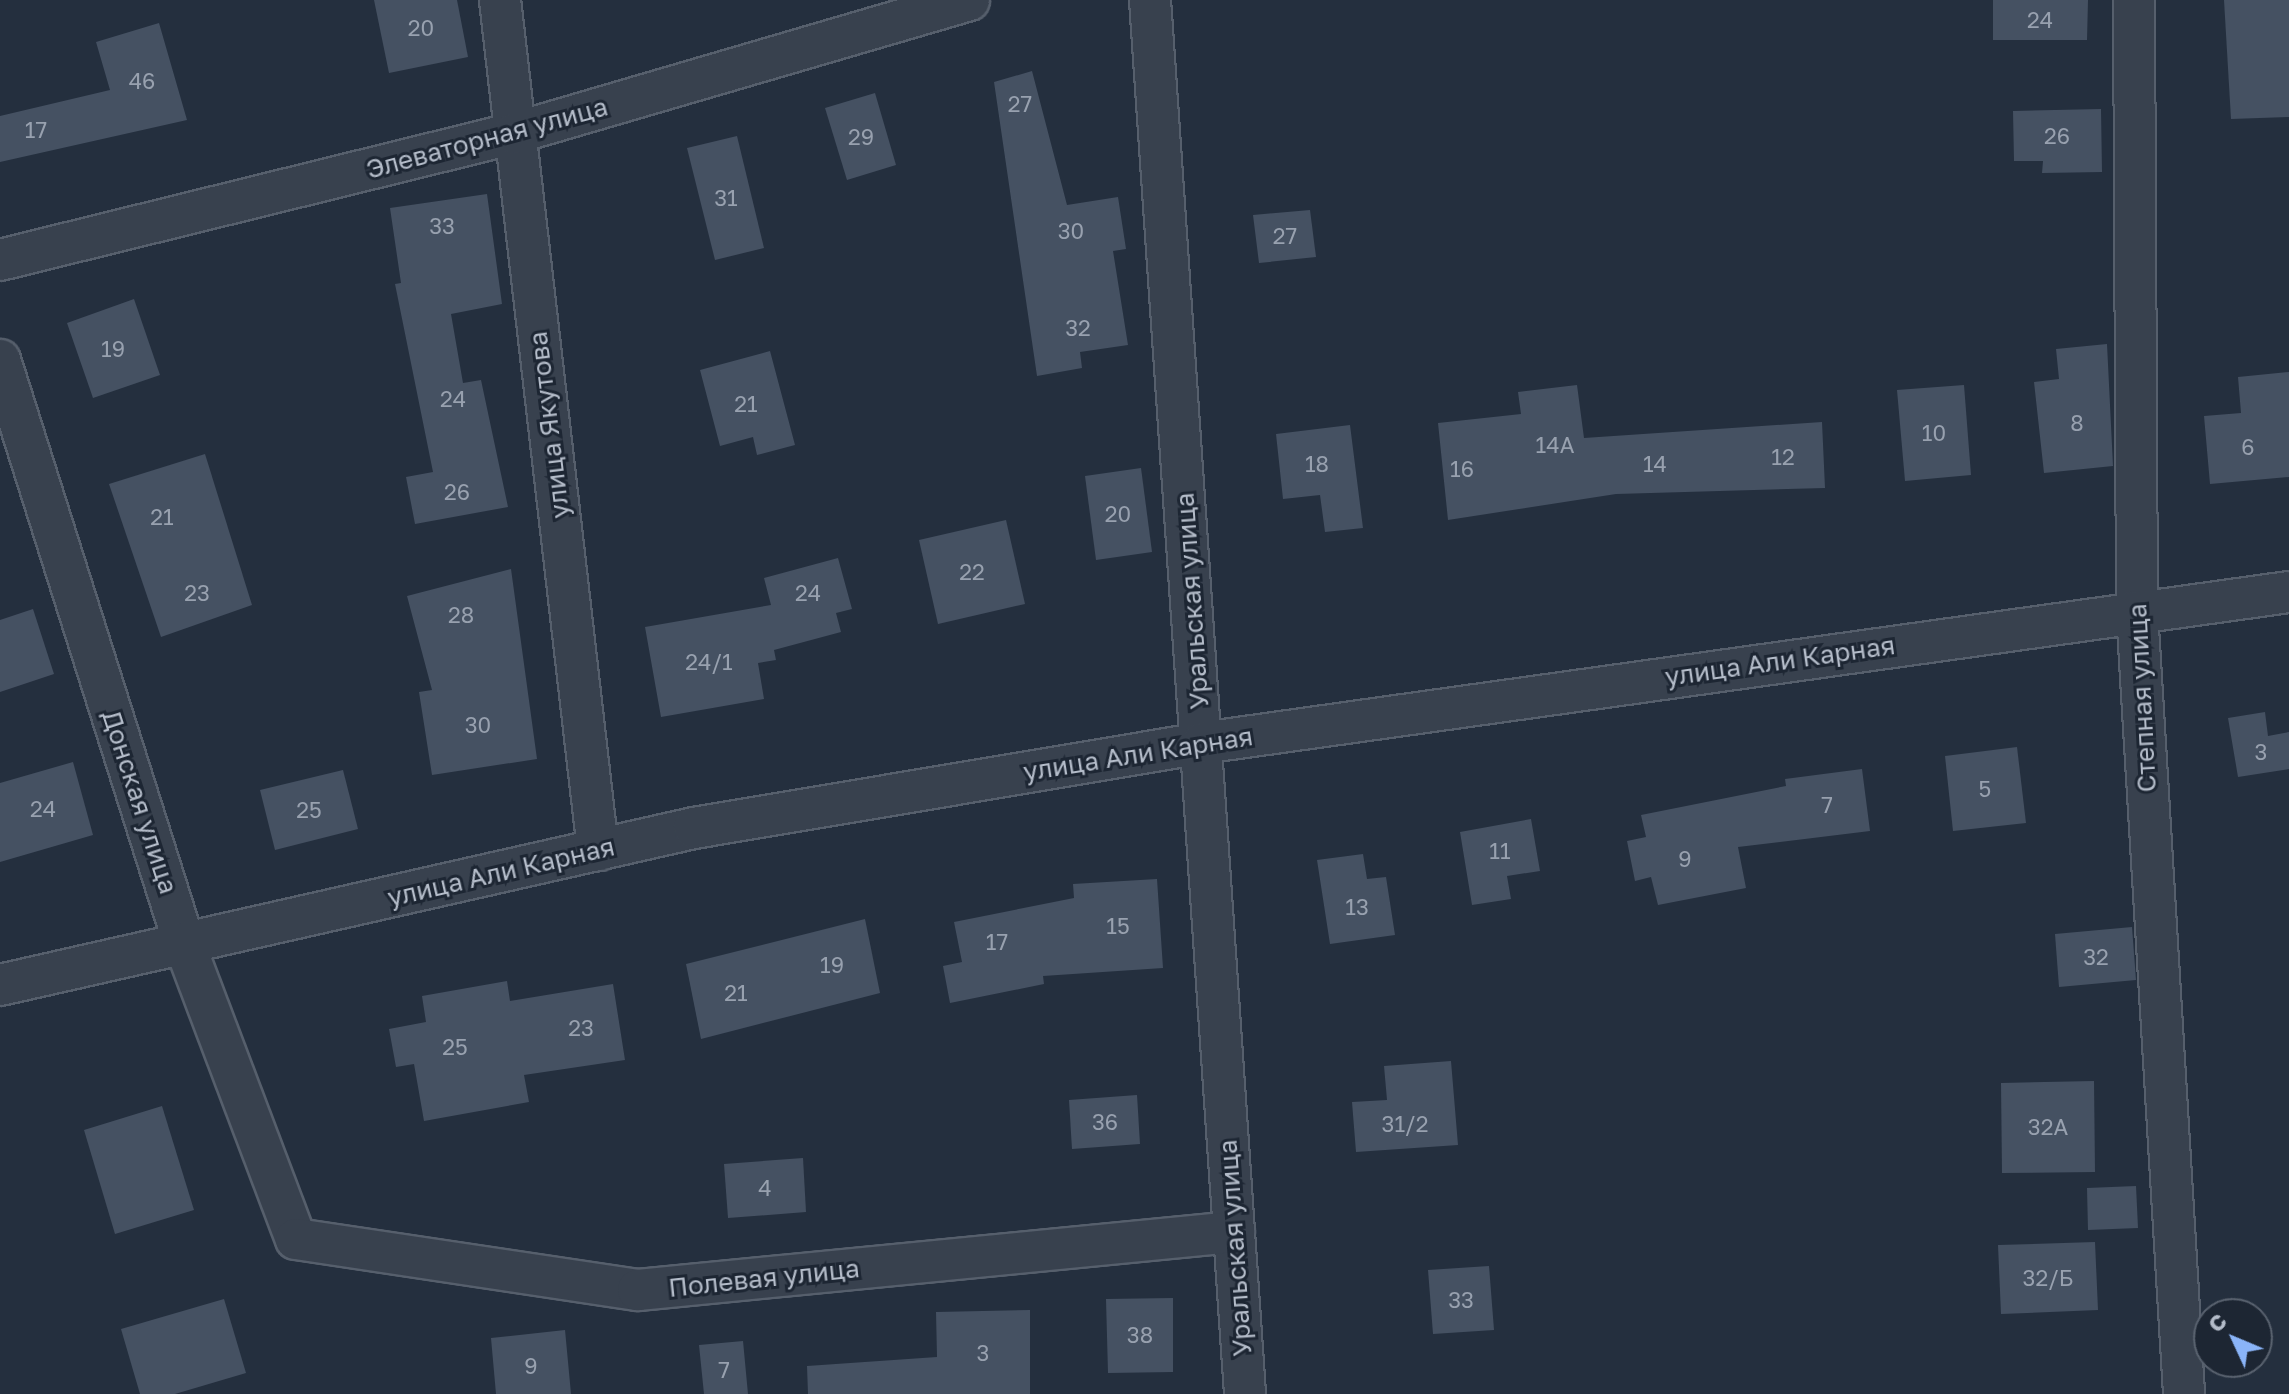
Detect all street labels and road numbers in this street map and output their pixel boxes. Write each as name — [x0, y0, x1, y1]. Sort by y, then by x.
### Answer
street label: Элеваторная улица — [363, 91, 611, 185]
street label: улица Якутова — [522, 330, 576, 520]
street label: Уральская улица — [1169, 492, 1215, 710]
street label: Степная улица — [2121, 603, 2163, 793]
street label: улица Али Карная — [1663, 629, 1897, 693]
street label: Донская улица — [96, 706, 184, 898]
street label: улица Али Карная — [1021, 720, 1255, 788]
street label: улица Али Карная — [384, 831, 618, 913]
street label: Уральская улица — [1212, 1139, 1258, 1357]
street label: Полевая улица — [667, 1252, 861, 1304]

